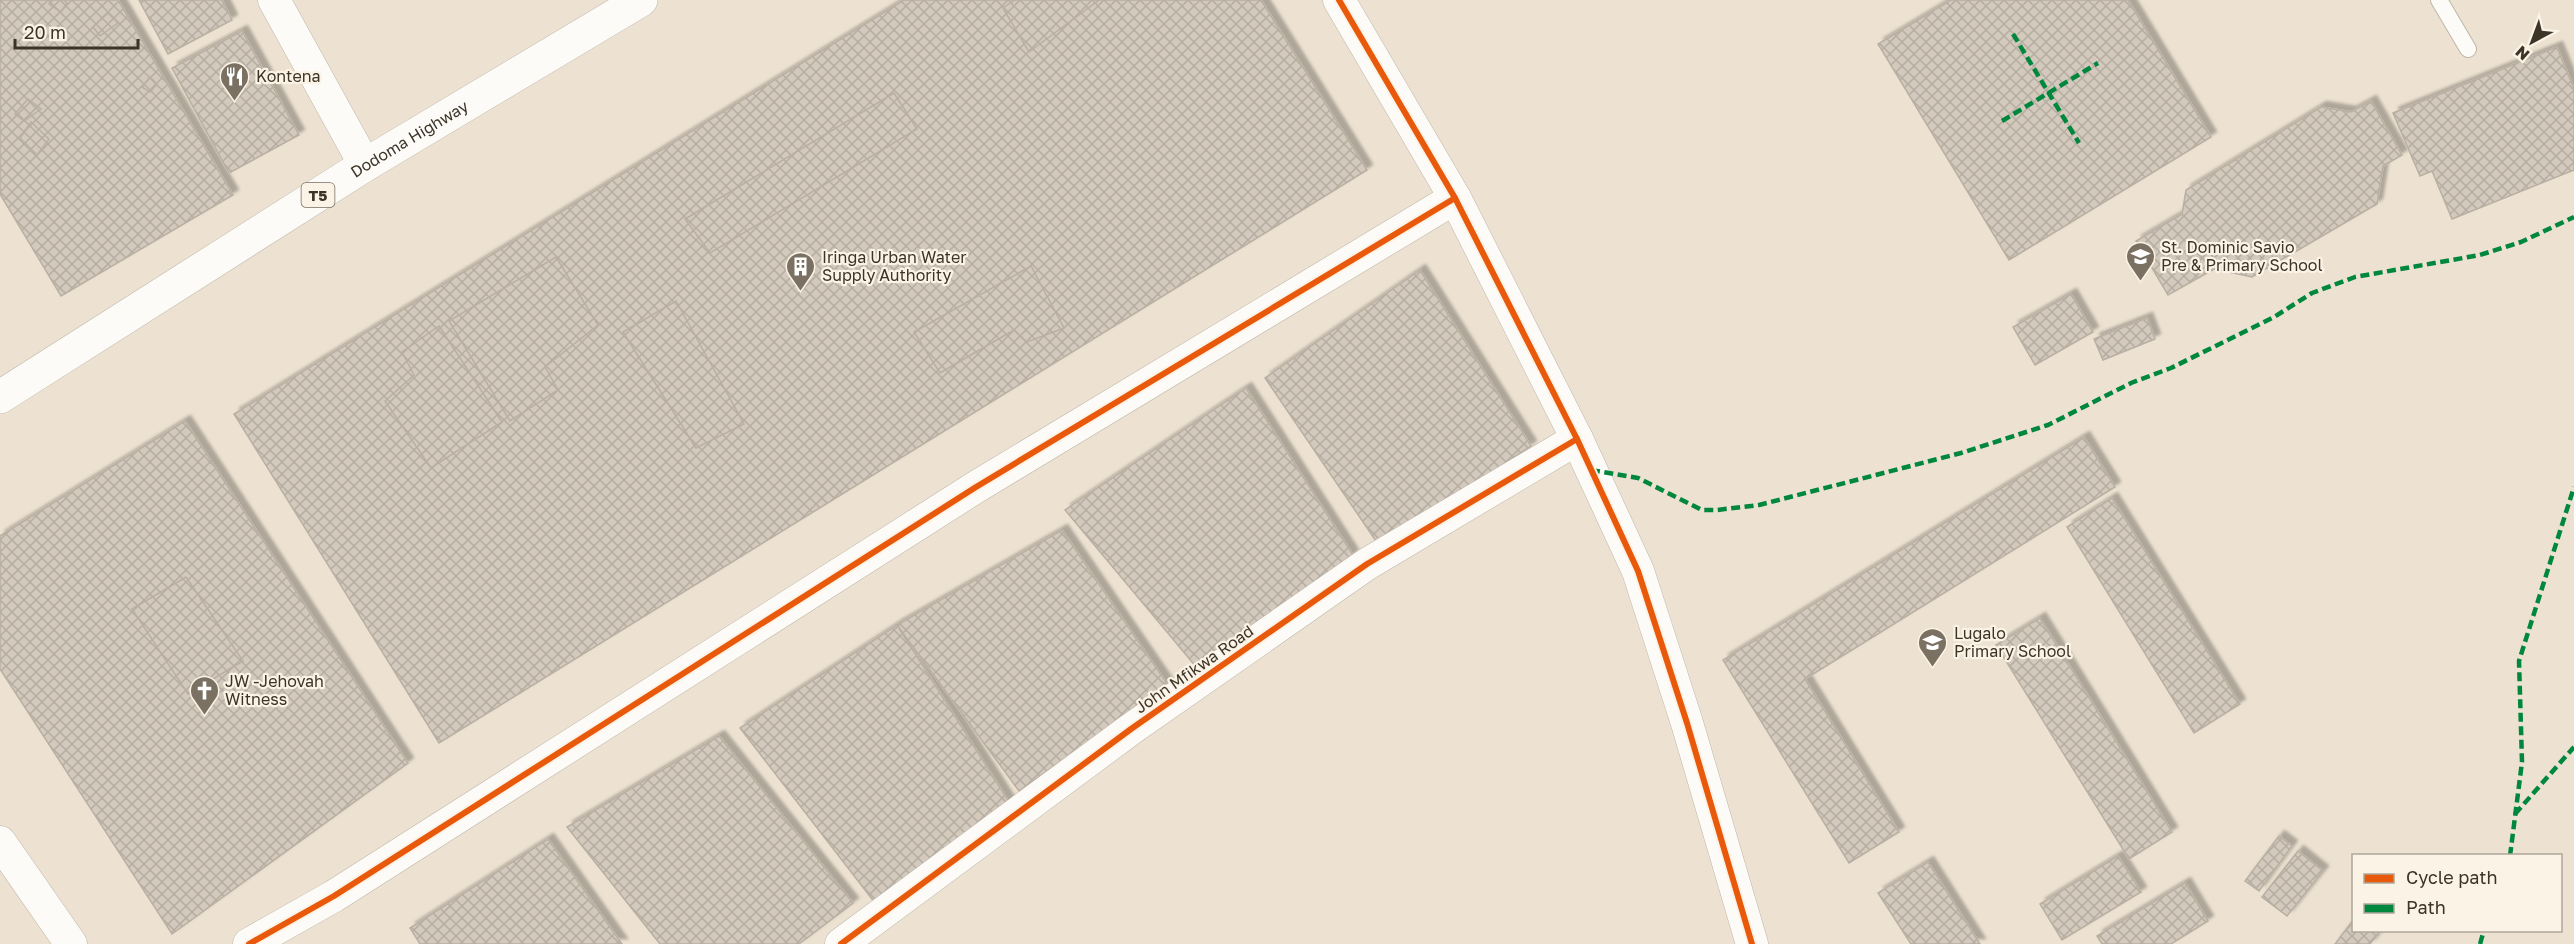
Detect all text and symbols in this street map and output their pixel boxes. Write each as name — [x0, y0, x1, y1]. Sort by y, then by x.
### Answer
scale bar — [15, 12, 138, 50]
north arrow — [2502, 12, 2562, 72]
text: 20 m — [24, 21, 66, 43]
text: N — [2511, 42, 2533, 65]
restaurant icon: Kontena — [219, 60, 251, 102]
place label: Kontena — [256, 66, 321, 86]
street label: Dodoma Highway — [347, 96, 472, 182]
road number: T5 — [302, 183, 334, 207]
place label: St. Dominic Savio Pre & Primary School — [2161, 237, 2323, 275]
school or university icon: St. Dominic Savio Pre & Primary School — [2124, 240, 2156, 282]
place label: Iringa Urban Water Supply Authority — [822, 247, 966, 285]
building icon: Iringa Urban Water Supply Authority — [785, 250, 817, 292]
street label: John Mfikwa Road — [1131, 621, 1257, 717]
place label: Lugalo Primary School — [1954, 623, 2071, 661]
school or university icon: Lugalo Primary School — [1917, 626, 1949, 668]
place label: JW -Jehovah Witness — [225, 671, 324, 709]
church icon: JW -Jehovah Witness — [188, 674, 220, 716]
legend — [2352, 854, 2562, 932]
text: Cycle path — [2406, 866, 2498, 888]
text: Path — [2406, 896, 2446, 918]

